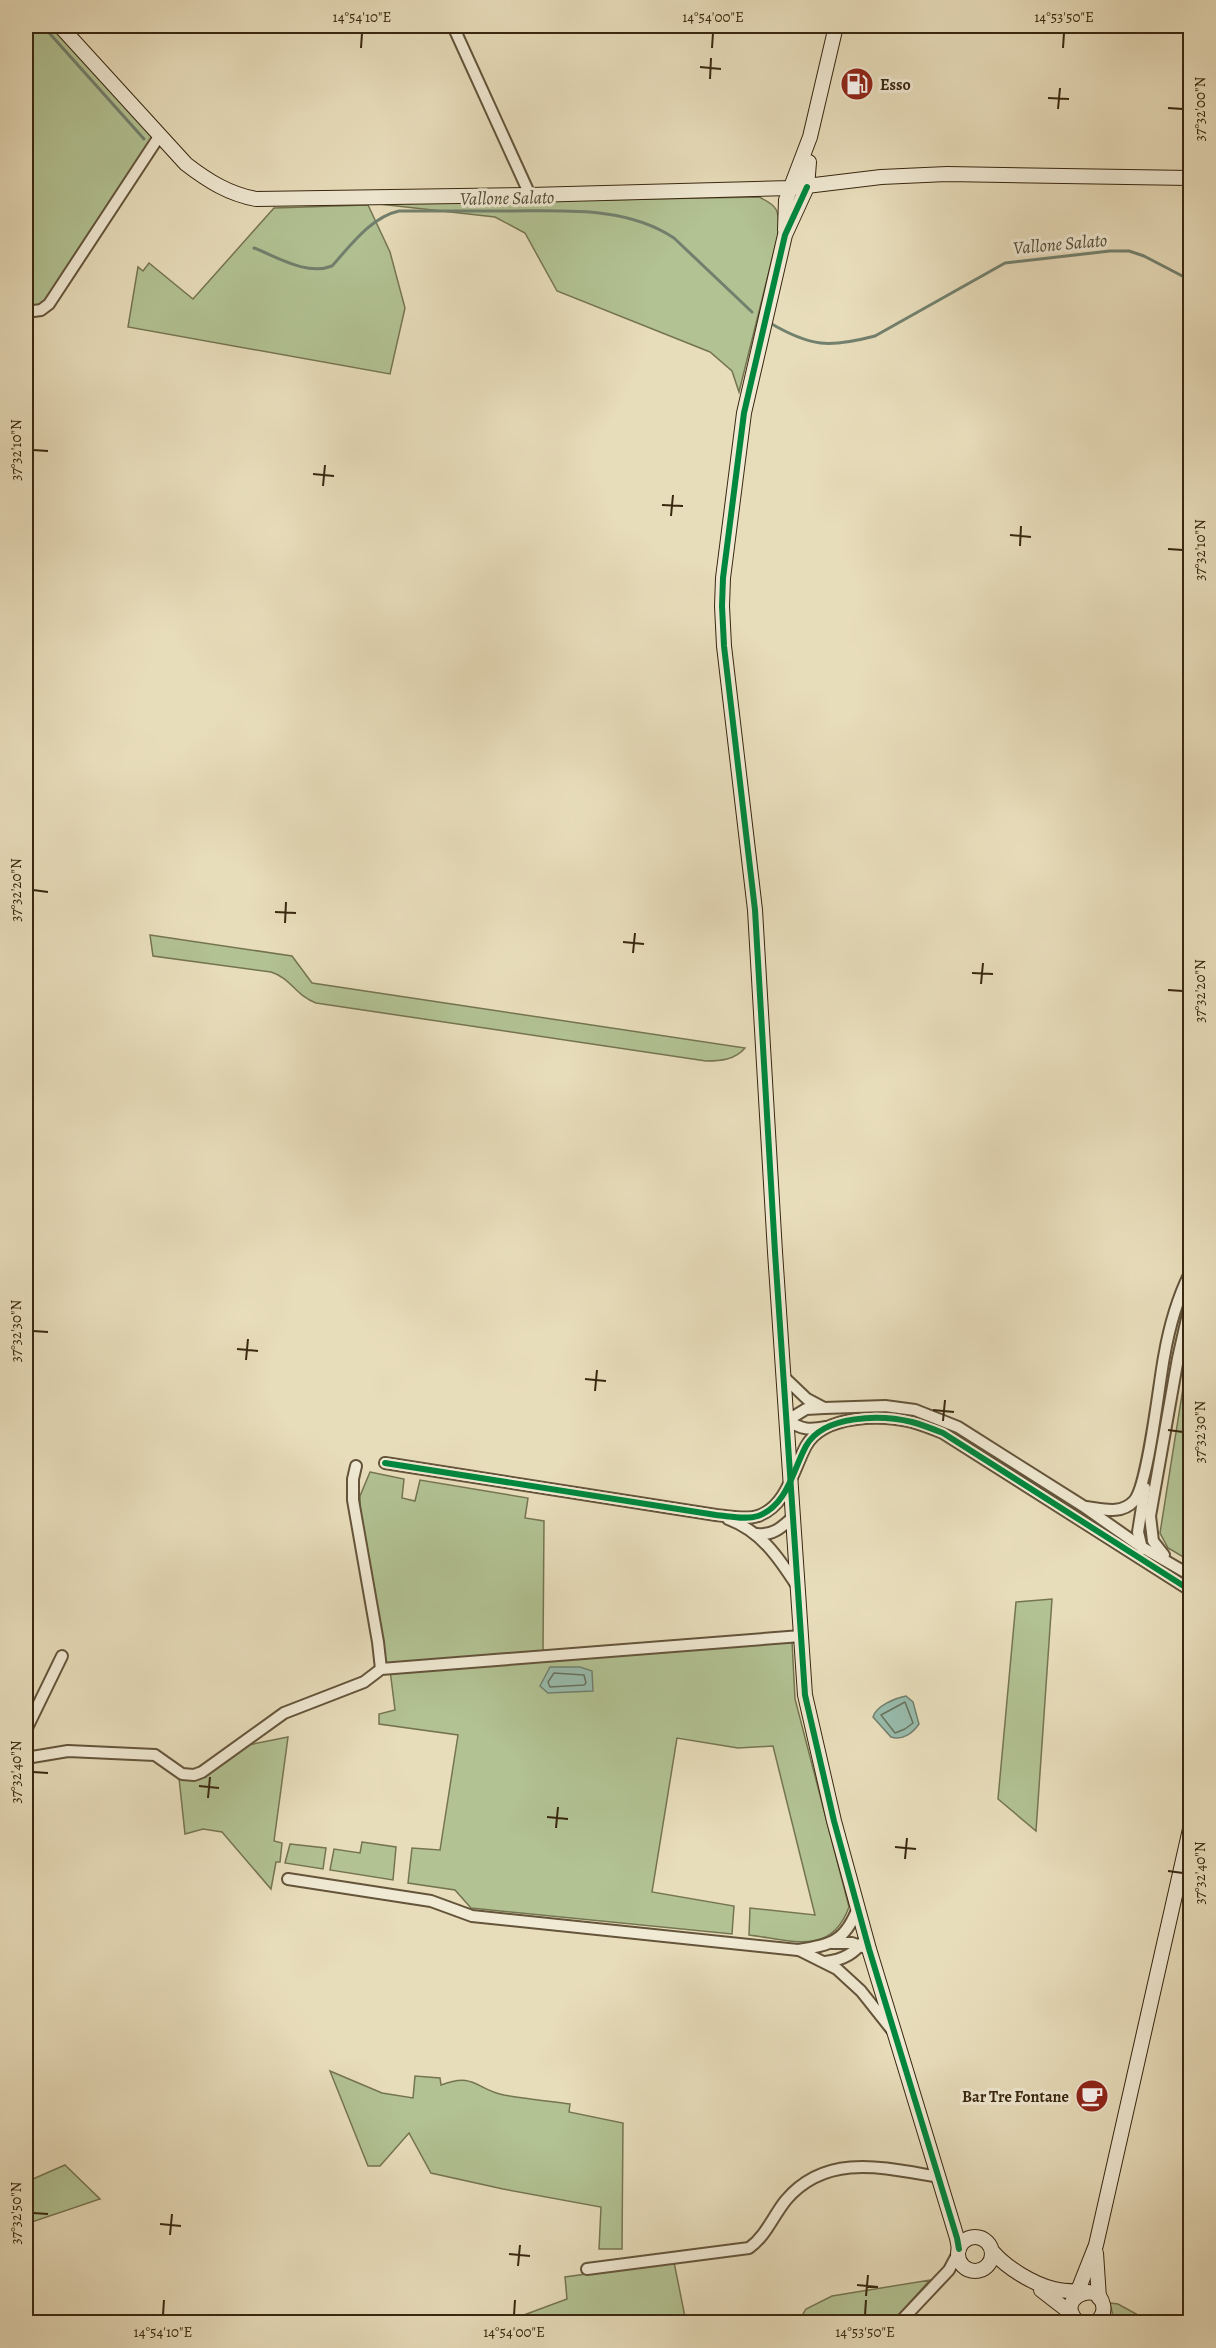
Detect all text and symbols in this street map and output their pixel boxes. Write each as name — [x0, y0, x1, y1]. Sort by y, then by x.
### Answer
text: 14°54'10"E — [333, 7, 391, 27]
text: 14°54'00"E — [682, 7, 744, 27]
text: 14°53'50"E — [1034, 7, 1094, 27]
fuel station icon: Esso — [839, 66, 875, 102]
place label: Esso — [880, 74, 911, 96]
text: 37°32'00"N — [1190, 77, 1210, 141]
water label: Vallone Salato — [460, 185, 554, 211]
water label: Vallone Salato — [1012, 228, 1108, 260]
text: 37°32'10"N — [6, 419, 26, 481]
text: 37°32'10"N — [1190, 519, 1210, 581]
text: 37°32'20"N — [6, 858, 26, 922]
text: 37°32'20"N — [1190, 959, 1210, 1023]
text: 37°32'30"N — [6, 1300, 26, 1362]
text: 37°32'30"N — [1190, 1401, 1210, 1463]
text: 37°32'40"N — [6, 1740, 26, 1804]
text: 37°32'40"N — [1190, 1841, 1210, 1905]
cafe icon: Bar Tre Fontane — [1074, 2078, 1110, 2114]
place label: Bar Tre Fontane — [962, 2086, 1069, 2108]
text: 37°32'50"N — [6, 2181, 26, 2244]
text: 14°54'10"E — [134, 2322, 192, 2342]
text: 14°54'00"E — [483, 2322, 545, 2342]
text: 14°53'50"E — [835, 2322, 895, 2342]

